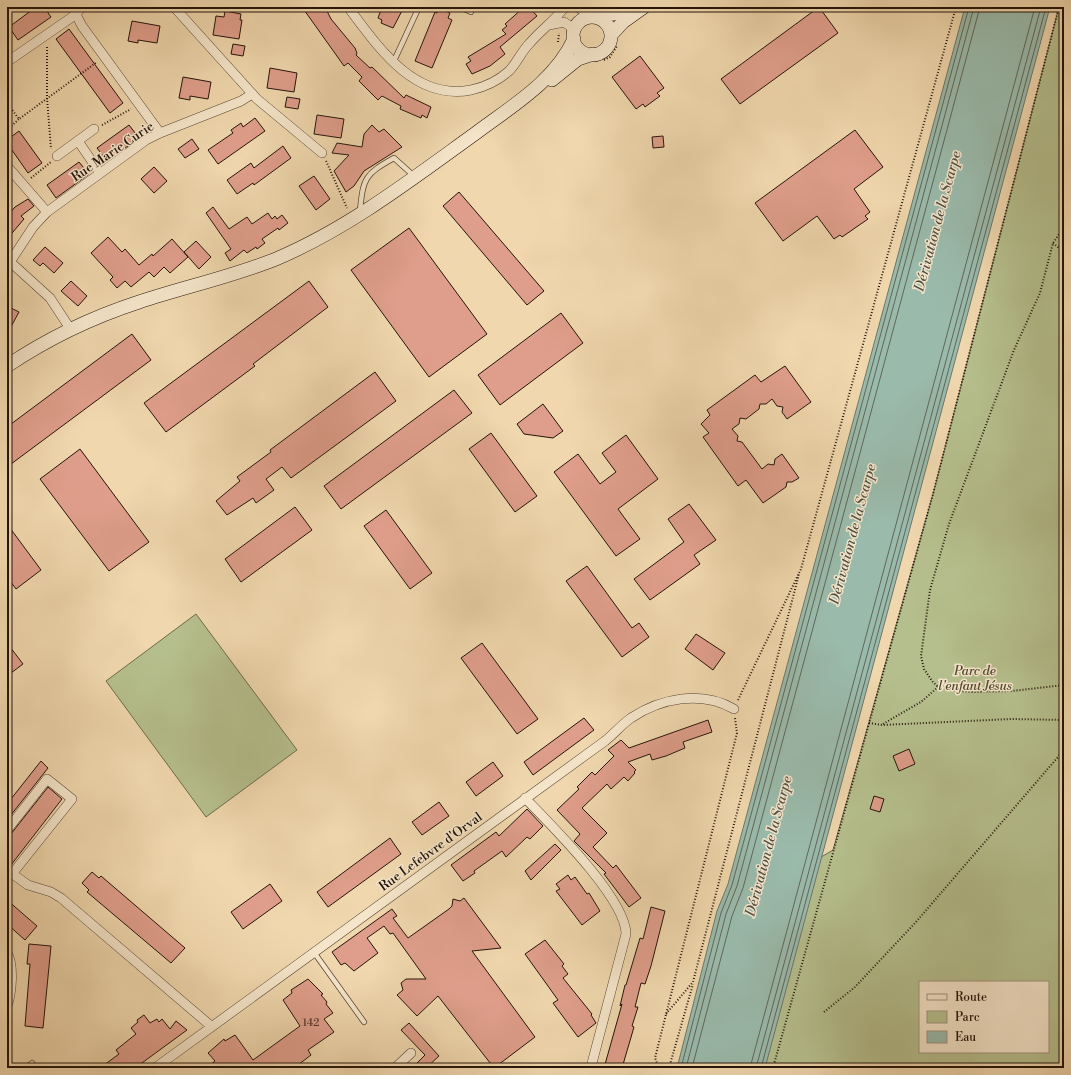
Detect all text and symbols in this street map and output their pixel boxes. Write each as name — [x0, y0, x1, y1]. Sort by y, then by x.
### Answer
street label: Rue Marie Curie — [68, 118, 157, 185]
water label: Dérivation de la Scarpe — [910, 149, 966, 295]
water label: Dérivation de la Scarpe — [825, 462, 881, 608]
park label: Parc de l'enfant Jésus — [938, 663, 1012, 694]
water label: Dérivation de la Scarpe — [741, 774, 797, 920]
street label: Rue Lefebvre d'Orval — [376, 809, 485, 895]
legend — [919, 981, 1049, 1053]
text: Route — [955, 990, 987, 1005]
text: Parc — [955, 1010, 980, 1025]
house number: 142 — [302, 1016, 320, 1030]
text: Eau — [955, 1030, 976, 1045]

